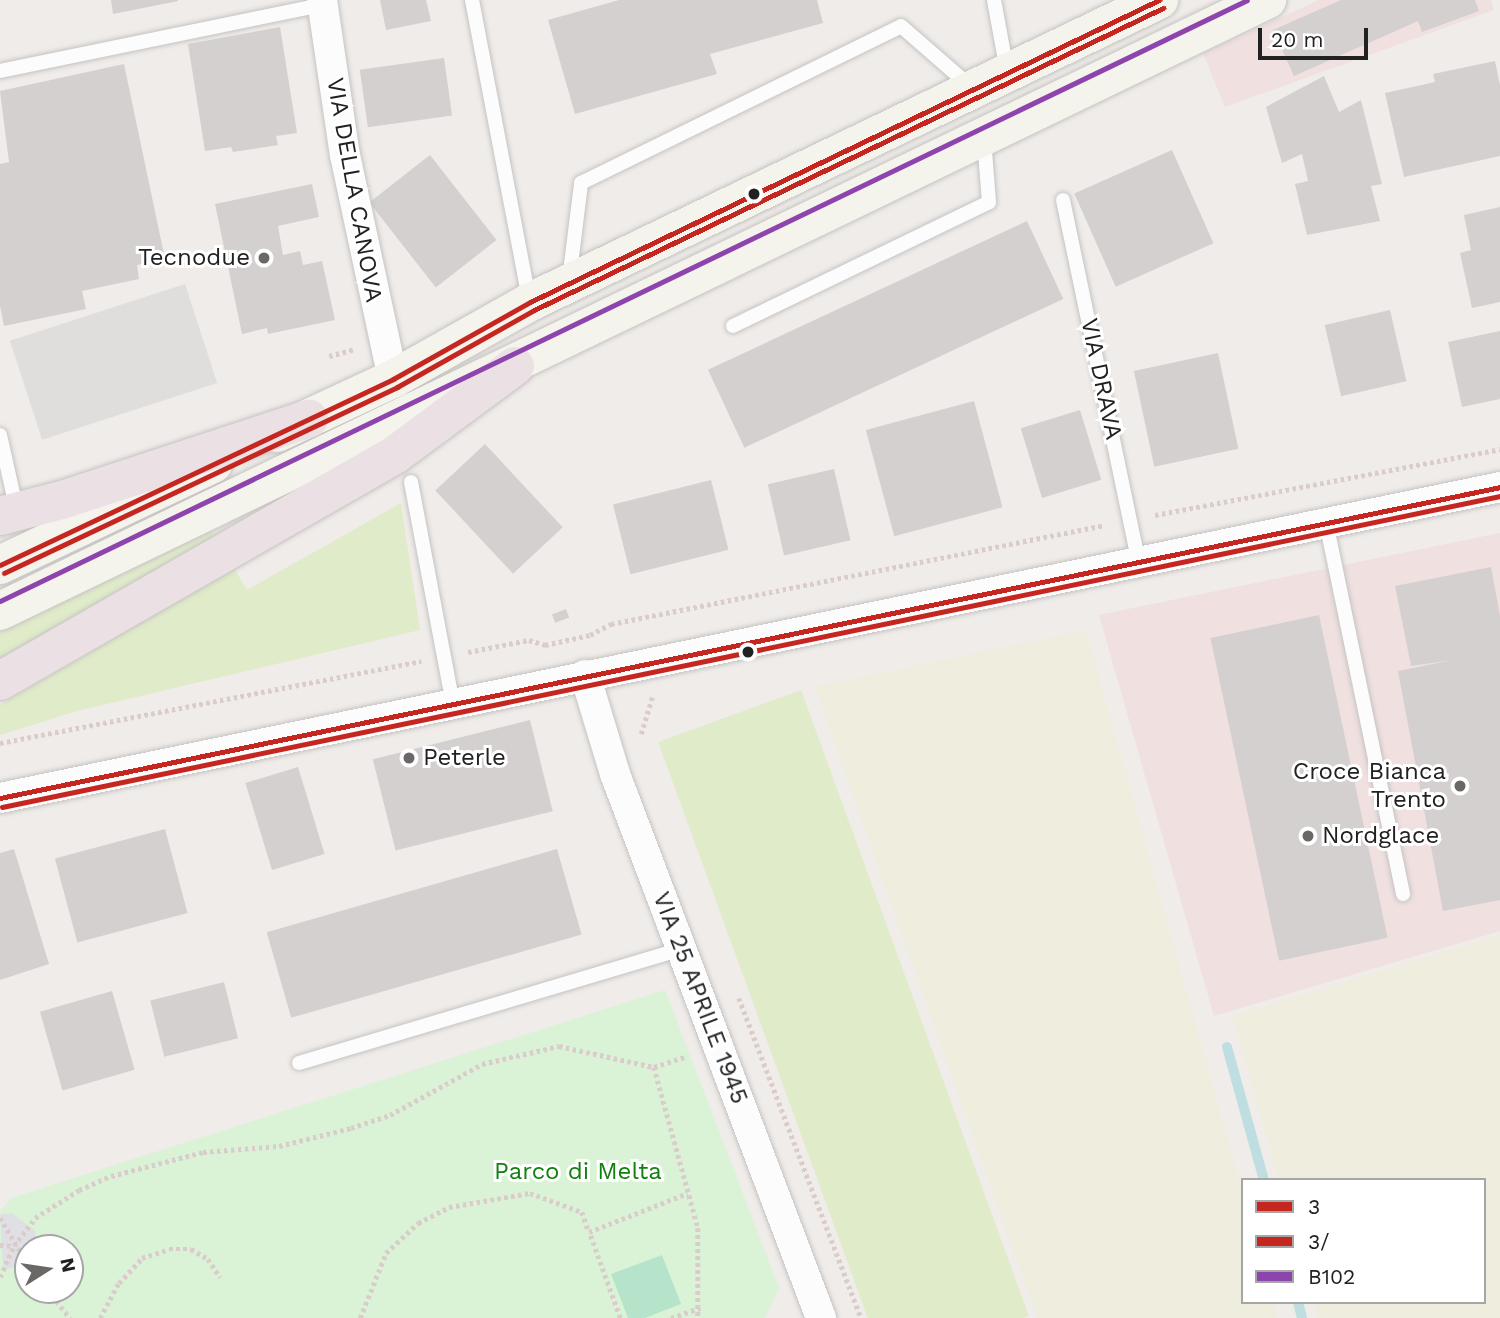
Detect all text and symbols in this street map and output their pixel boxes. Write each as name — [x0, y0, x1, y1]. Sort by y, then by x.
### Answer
scale bar — [1262, 14, 1372, 58]
text: 20 m — [1271, 27, 1323, 52]
street label: VIA DELLA CANOVA — [320, 75, 388, 305]
unlabelled marker — [747, 187, 761, 201]
place label: Tecnodue — [138, 244, 250, 272]
marker: Tecnodue — [256, 250, 272, 266]
street label: VIA DRAVA — [1074, 315, 1128, 443]
unlabelled marker — [741, 645, 755, 659]
place label: Peterle — [423, 744, 506, 772]
marker: Peterle — [401, 750, 417, 766]
place label: Croce Bianca Trento — [1293, 758, 1446, 814]
marker: Croce Bianca Trento — [1452, 778, 1468, 794]
place label: Nordglace — [1322, 822, 1439, 850]
marker: Nordglace — [1300, 828, 1316, 844]
street label: VIA 25 APRILE 1945 — [646, 887, 754, 1109]
park label: Parco di Melta — [494, 1158, 662, 1186]
legend — [1241, 1178, 1486, 1304]
text: 3 — [1308, 1194, 1320, 1219]
text: 3/ — [1308, 1229, 1329, 1254]
north arrow — [14, 1234, 84, 1304]
text: N — [55, 1256, 81, 1274]
text: B102 — [1308, 1264, 1355, 1289]

